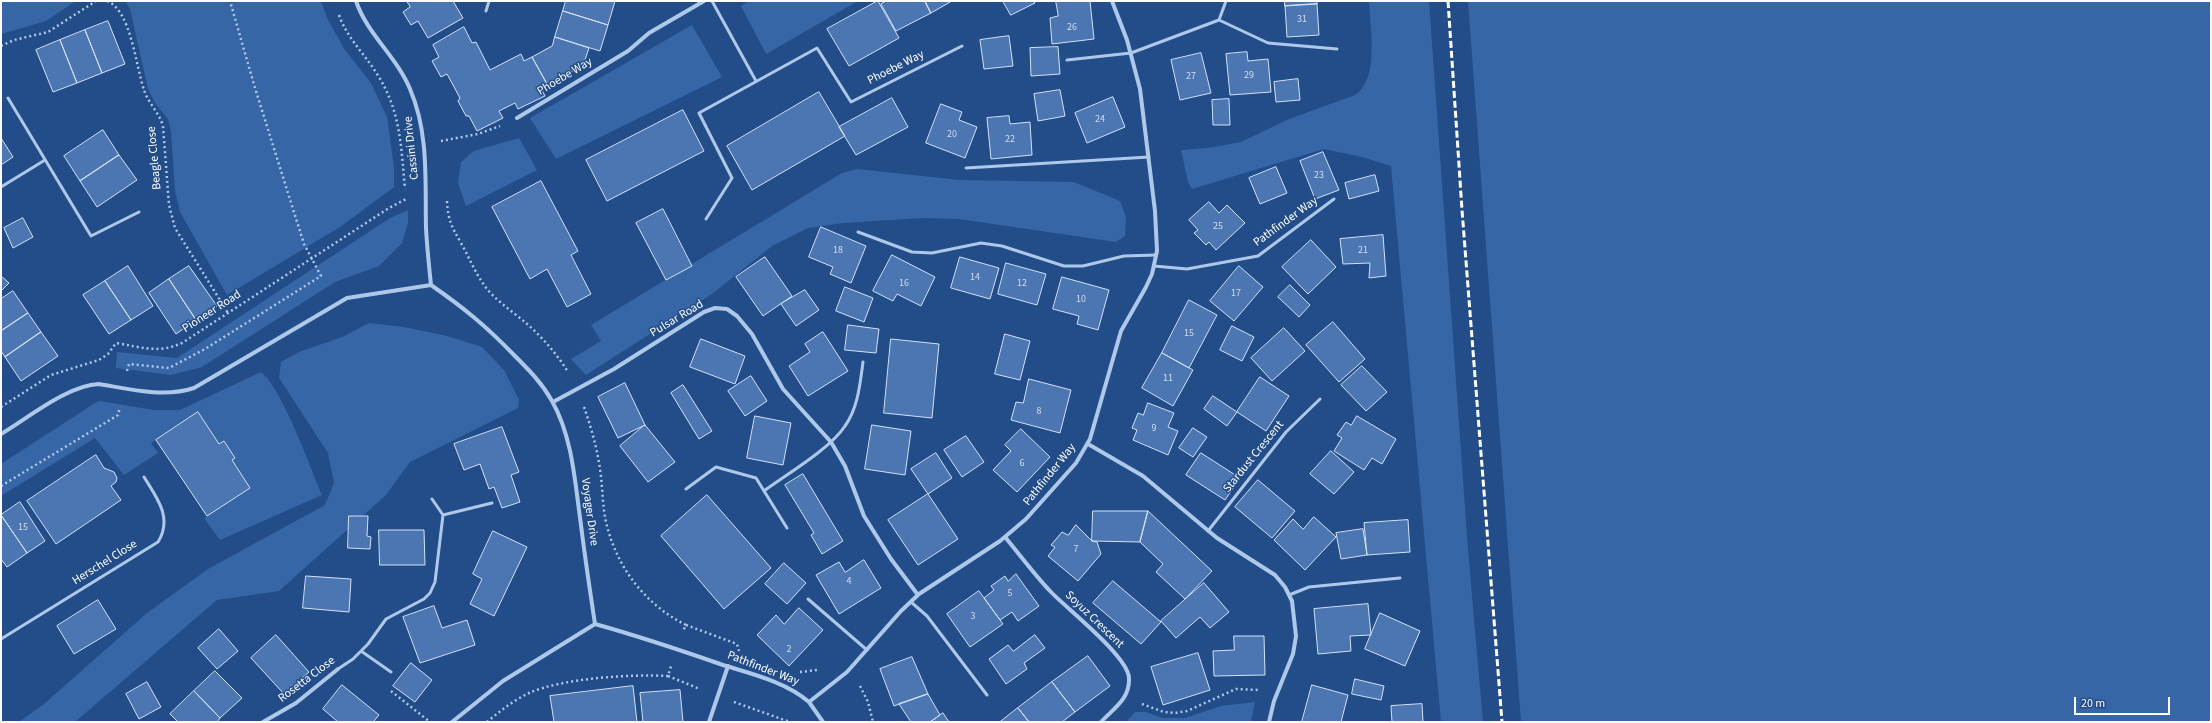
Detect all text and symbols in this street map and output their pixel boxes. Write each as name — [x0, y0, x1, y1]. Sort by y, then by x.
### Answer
house number: 31 — [1297, 14, 1307, 26]
house number: 26 — [1067, 22, 1077, 34]
street label: Phoebe Way — [865, 48, 927, 88]
street label: Phoebe Way — [535, 55, 595, 99]
house number: 29 — [1244, 70, 1254, 82]
house number: 27 — [1186, 71, 1196, 83]
house number: 24 — [1095, 114, 1105, 126]
street label: Cassini Drive — [402, 116, 422, 180]
street label: Beagle Close — [145, 126, 165, 190]
house number: 20 — [947, 129, 957, 141]
house number: 22 — [1005, 134, 1015, 146]
house number: 23 — [1314, 170, 1324, 182]
street label: Pathfinder Way — [1251, 194, 1321, 250]
house number: 25 — [1213, 221, 1223, 233]
house number: 18 — [833, 245, 843, 257]
house number: 21 — [1358, 245, 1368, 257]
house number: 14 — [970, 272, 980, 284]
house number: 16 — [899, 278, 909, 290]
house number: 12 — [1017, 278, 1027, 290]
street label: Pioneer Road — [180, 288, 244, 336]
house number: 17 — [1231, 288, 1241, 300]
house number: 10 — [1076, 294, 1086, 306]
street label: Pulsar Road — [648, 297, 706, 341]
house number: 15 — [1184, 328, 1194, 340]
house number: 11 — [1163, 373, 1173, 385]
house number: 8 — [1037, 406, 1041, 418]
street label: Stardust Crescent — [1221, 418, 1287, 496]
house number: 9 — [1152, 423, 1156, 435]
street label: Pathfinder Way — [1021, 441, 1079, 509]
house number: 6 — [1020, 458, 1024, 470]
street label: Voyager Drive — [577, 477, 601, 547]
house number: 15 — [18, 522, 28, 534]
street label: Herschel Close — [70, 537, 140, 589]
house number: 7 — [1074, 544, 1078, 556]
house number: 4 — [847, 576, 851, 588]
house number: 5 — [1008, 588, 1012, 600]
street label: Soyuz Crescent — [1062, 588, 1126, 652]
house number: 3 — [971, 611, 975, 623]
house number: 2 — [787, 644, 791, 656]
street label: Pathfinder Way — [725, 649, 801, 689]
street label: Rosetta Close — [276, 654, 338, 706]
scale bar — [2076, 689, 2172, 715]
text: 20 m — [2081, 695, 2105, 712]

